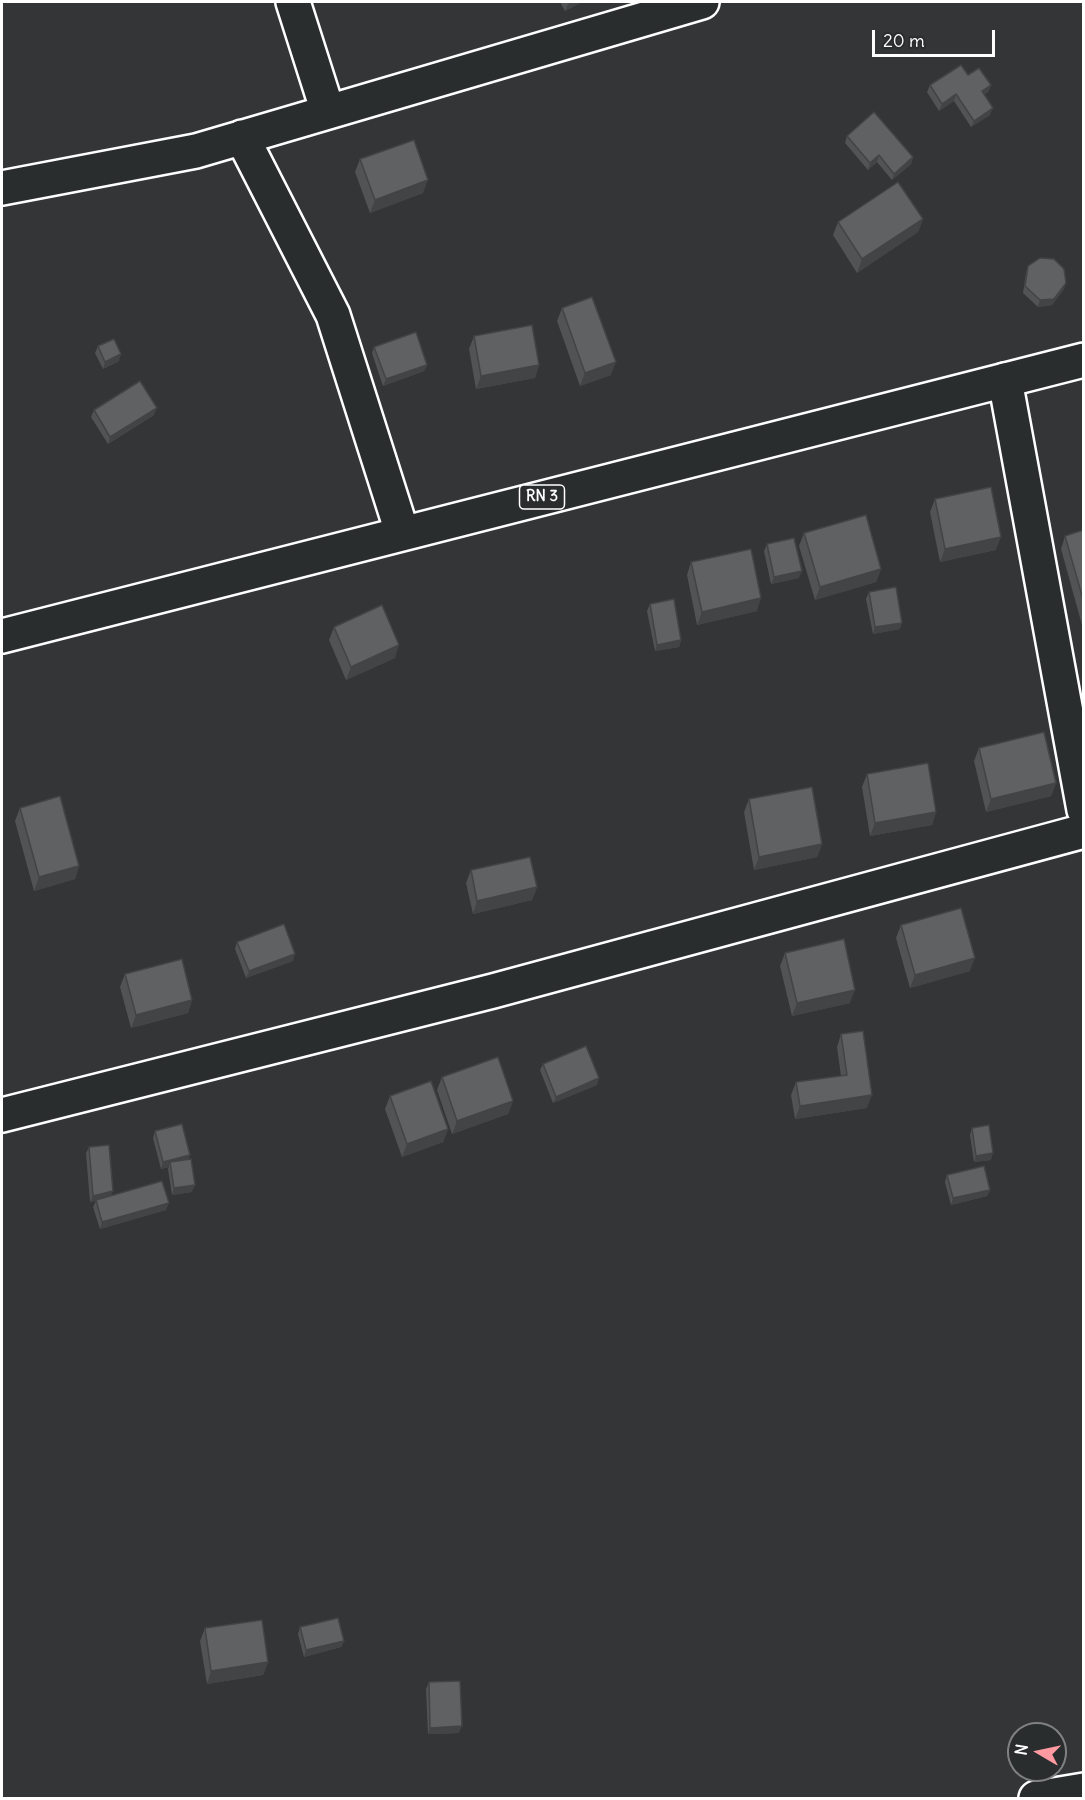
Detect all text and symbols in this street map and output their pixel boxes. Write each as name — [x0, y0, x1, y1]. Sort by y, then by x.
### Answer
scale bar — [875, 18, 998, 56]
text: 20 m — [883, 29, 925, 52]
road number: RN 3 — [520, 485, 564, 509]
north arrow — [1007, 1722, 1067, 1782]
text: N — [1010, 1742, 1032, 1757]

